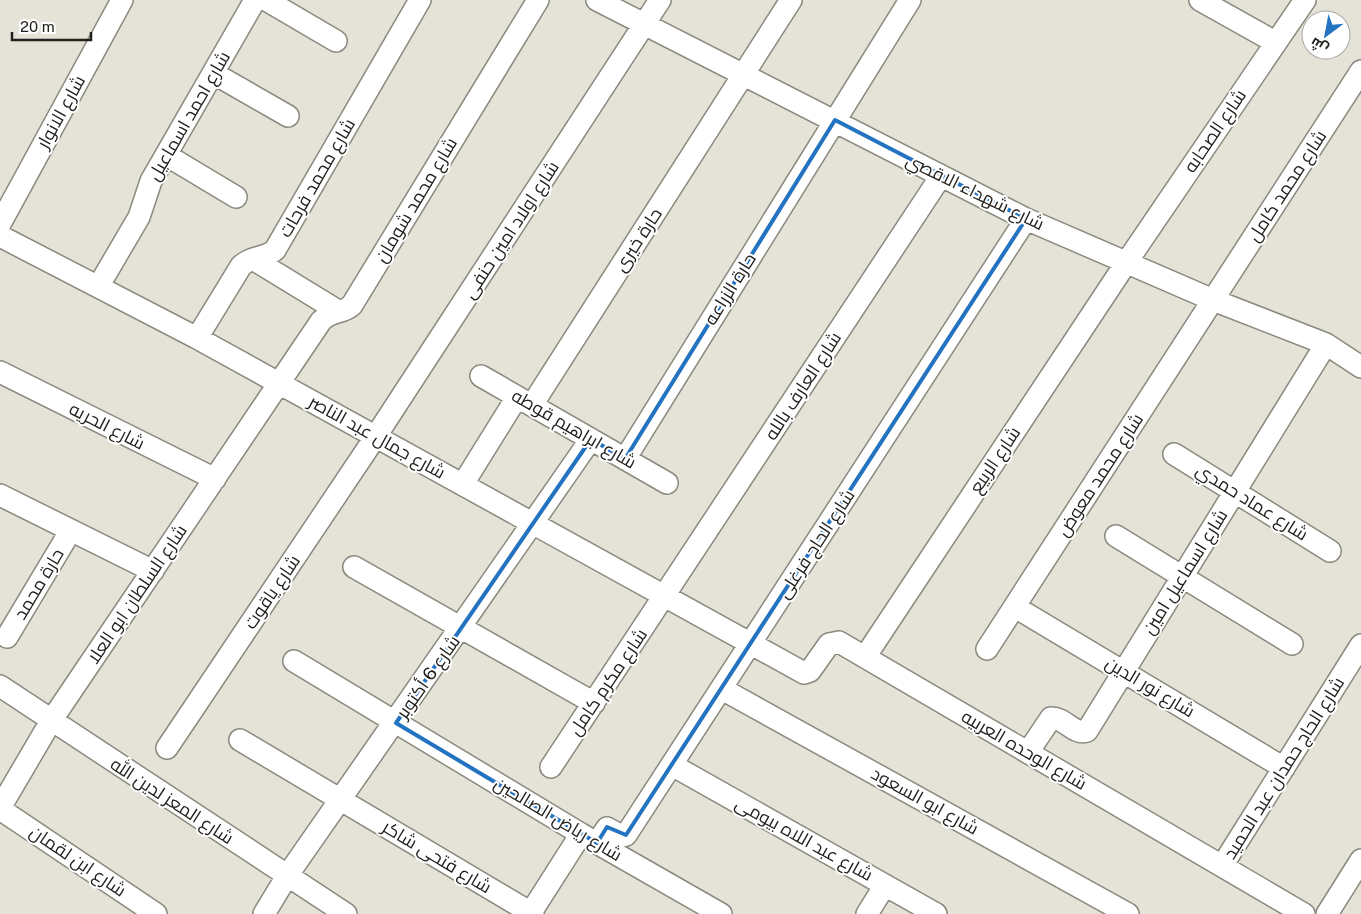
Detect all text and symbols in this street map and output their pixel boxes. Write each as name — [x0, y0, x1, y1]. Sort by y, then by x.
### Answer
scale bar — [12, 10, 91, 42]
north arrow — [1301, 10, 1351, 60]
text: 20 m — [20, 18, 55, 35]
text: ش — [1307, 34, 1331, 58]
street label: شارع احمد اسماعيل — [143, 47, 236, 185]
street label: شارع الانوار — [31, 71, 91, 154]
street label: شارع الصحابه — [1179, 85, 1252, 177]
street label: شارع محمد فرحات — [274, 115, 361, 242]
street label: شارع محمد كامل — [1243, 126, 1332, 246]
street label: شارع محمد شومان — [370, 133, 463, 267]
street label: شارع شهداء الاقصي — [901, 149, 1048, 237]
street label: شارع اولاد امين حنفى — [458, 157, 565, 304]
street label: حارة خيرى — [609, 204, 667, 276]
street label: حارة الزراعه — [699, 249, 761, 329]
street label: شارع العارف بالله — [760, 328, 847, 445]
street label: شارع ابراهيم قوطه — [507, 384, 640, 474]
street label: شارع جمال عبد الناصر — [303, 390, 449, 485]
street label: شارع الحريه — [65, 398, 148, 455]
street label: شارع محمد معوض — [1052, 409, 1149, 541]
street label: شارع الربيع — [965, 422, 1026, 498]
street label: شارع عماد حمدي — [1190, 459, 1312, 548]
street label: شارع الحاج فرغلى — [772, 485, 860, 603]
street label: شارع اسماعيل امين — [1138, 505, 1233, 639]
street label: شارع السلطان ابو العلا — [82, 520, 193, 668]
street label: حارة محمد — [9, 544, 69, 624]
street label: شارع ياقوت — [239, 551, 306, 634]
street label: شارع مكرم كامل — [564, 624, 653, 740]
street label: شارع 6 أكتوبر — [391, 631, 466, 724]
street label: شارع نور الدين — [1101, 652, 1199, 723]
street label: شارع الحاج حمدان عبد الحميد — [1219, 673, 1350, 864]
street label: شارع الوحده العربيه — [957, 705, 1091, 796]
street label: شارع المعز لدين الله — [106, 752, 238, 850]
street label: شارع ابو السعود — [867, 762, 983, 840]
street label: شارع رياض الصالحين — [489, 772, 626, 867]
street label: شارع عبد اللاه بيومى — [731, 792, 877, 887]
street label: شارع فتحى شاكر — [377, 815, 496, 899]
street label: شارع ابن لقمان — [25, 821, 130, 902]

